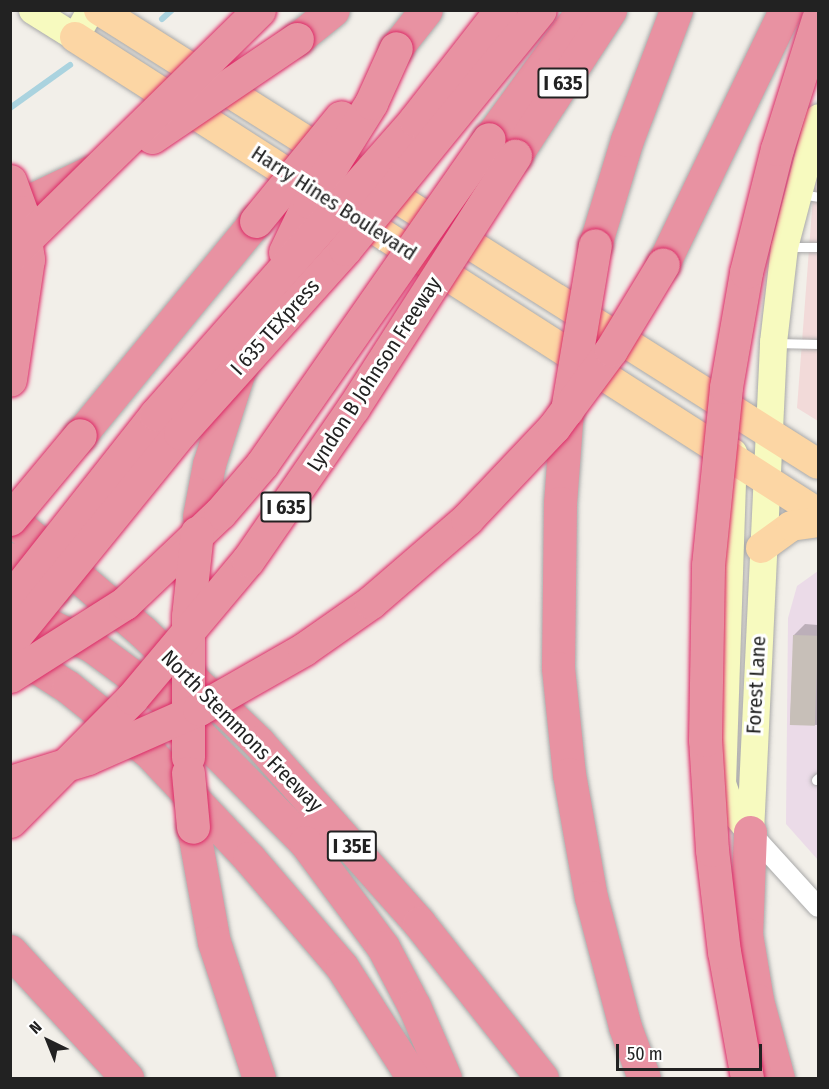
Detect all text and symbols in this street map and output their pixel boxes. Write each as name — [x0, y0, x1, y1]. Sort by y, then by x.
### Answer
road number: I 635 — [536, 66, 590, 100]
street label: Harry Hines Boulevard — [247, 140, 421, 266]
street label: Lyndon B Johnson Freeway — [302, 272, 446, 476]
street label: I 635 TEXpress — [225, 274, 325, 380]
road number: I 635 — [259, 490, 313, 524]
street label: Forest Lane — [741, 635, 771, 735]
street label: North Stemmons Freeway — [156, 645, 328, 817]
road number: I 35E — [326, 829, 378, 863]
north arrow — [18, 1011, 78, 1071]
text: N — [25, 1017, 45, 1038]
scale bar — [619, 1032, 764, 1070]
text: 50 m — [627, 1043, 663, 1065]

